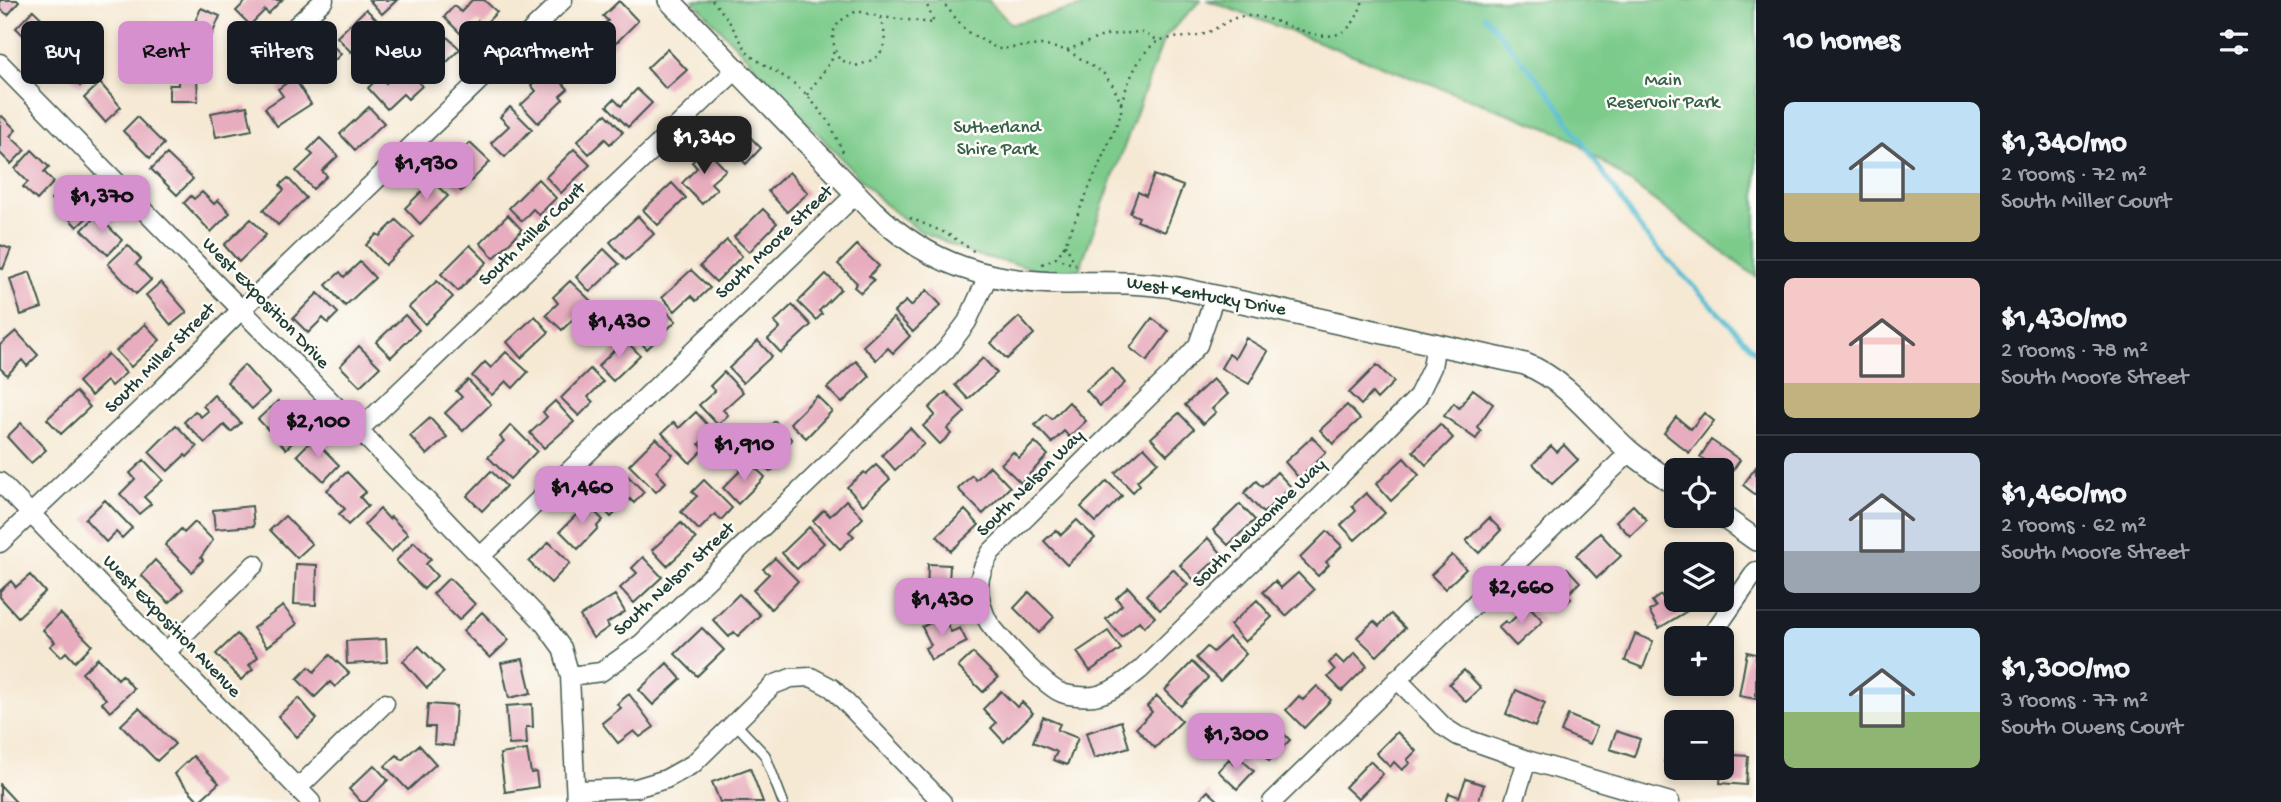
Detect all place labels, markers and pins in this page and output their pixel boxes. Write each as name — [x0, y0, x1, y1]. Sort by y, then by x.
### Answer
pin: $1,340 — [647, 116, 761, 176]
pin: $1,930 — [369, 142, 483, 202]
pin: $1,370 — [45, 176, 159, 235]
pin: $1,430 — [562, 300, 676, 360]
pin: $2,100 — [261, 400, 375, 460]
pin: $1,910 — [687, 424, 801, 483]
pin: $1,460 — [525, 466, 639, 526]
pin: $2,660 — [1464, 566, 1578, 626]
pin: $1,430 — [885, 578, 999, 638]
pin: $1,300 — [1179, 714, 1293, 773]

